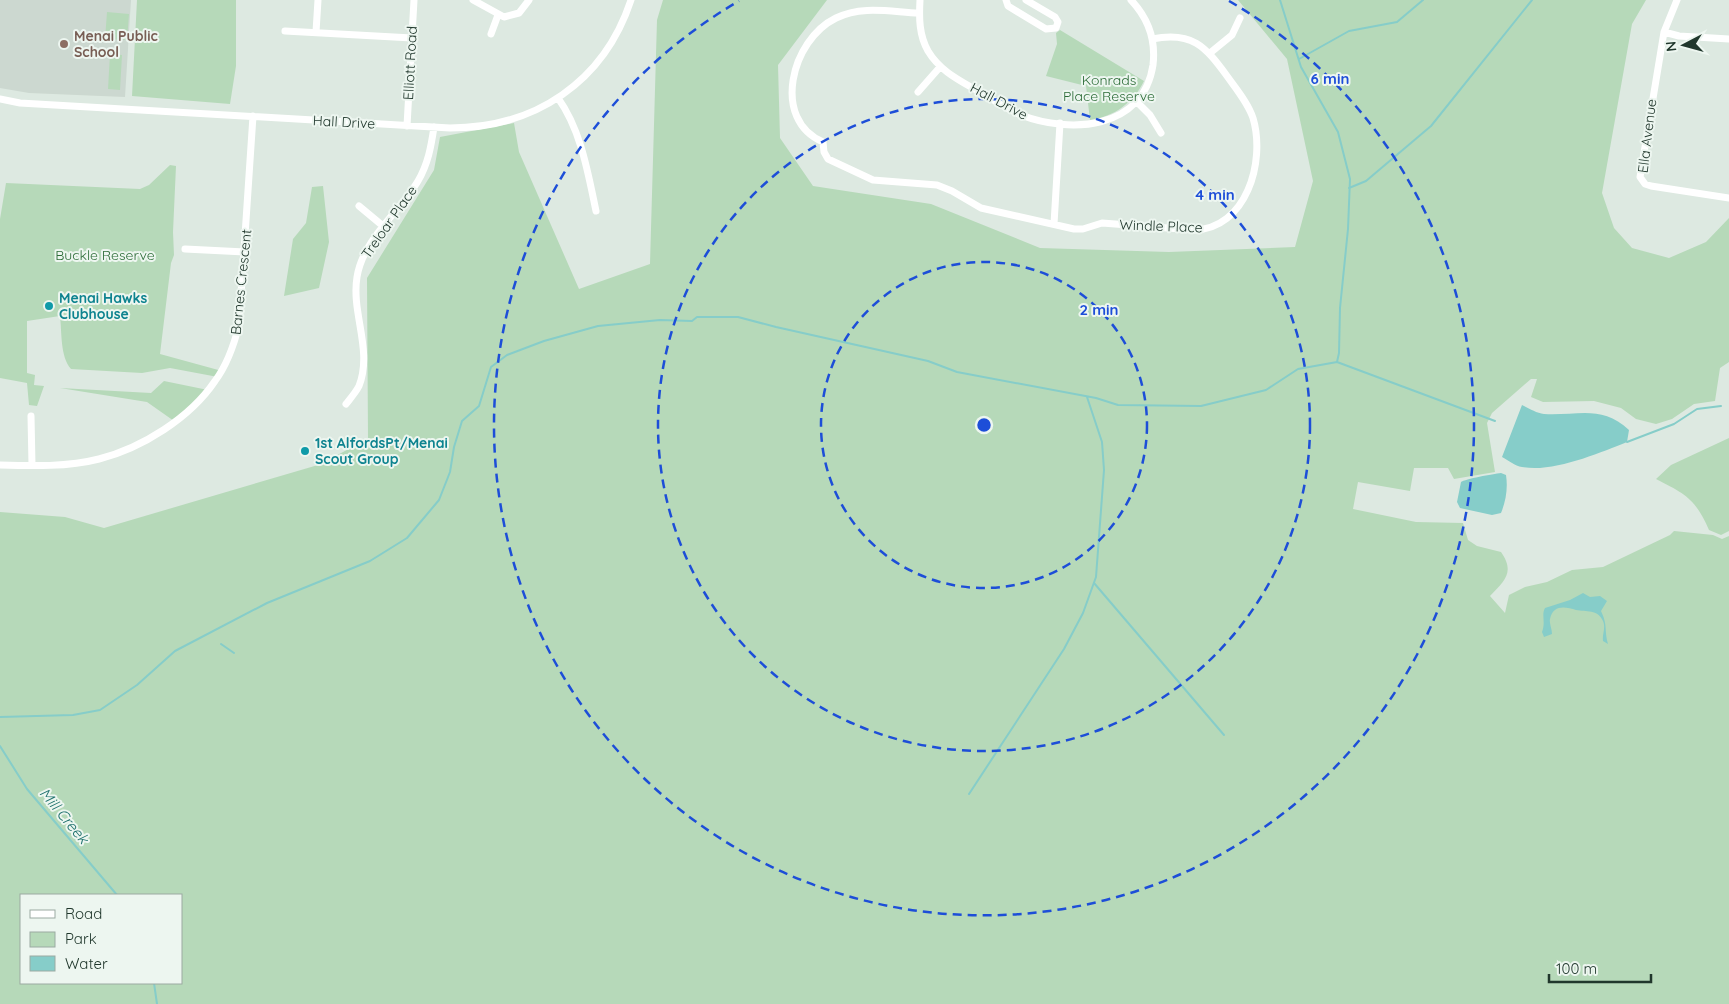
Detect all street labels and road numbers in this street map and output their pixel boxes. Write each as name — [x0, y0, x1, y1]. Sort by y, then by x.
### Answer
street label: Elliott Road — [399, 26, 421, 100]
street label: Hall Drive — [967, 78, 1031, 124]
street label: Ella Avenue — [1634, 98, 1660, 174]
street label: Hall Drive — [312, 111, 376, 133]
street label: Treloar Place — [357, 182, 421, 262]
street label: Windle Place — [1119, 216, 1203, 236]
street label: Barnes Crescent — [227, 228, 256, 336]

